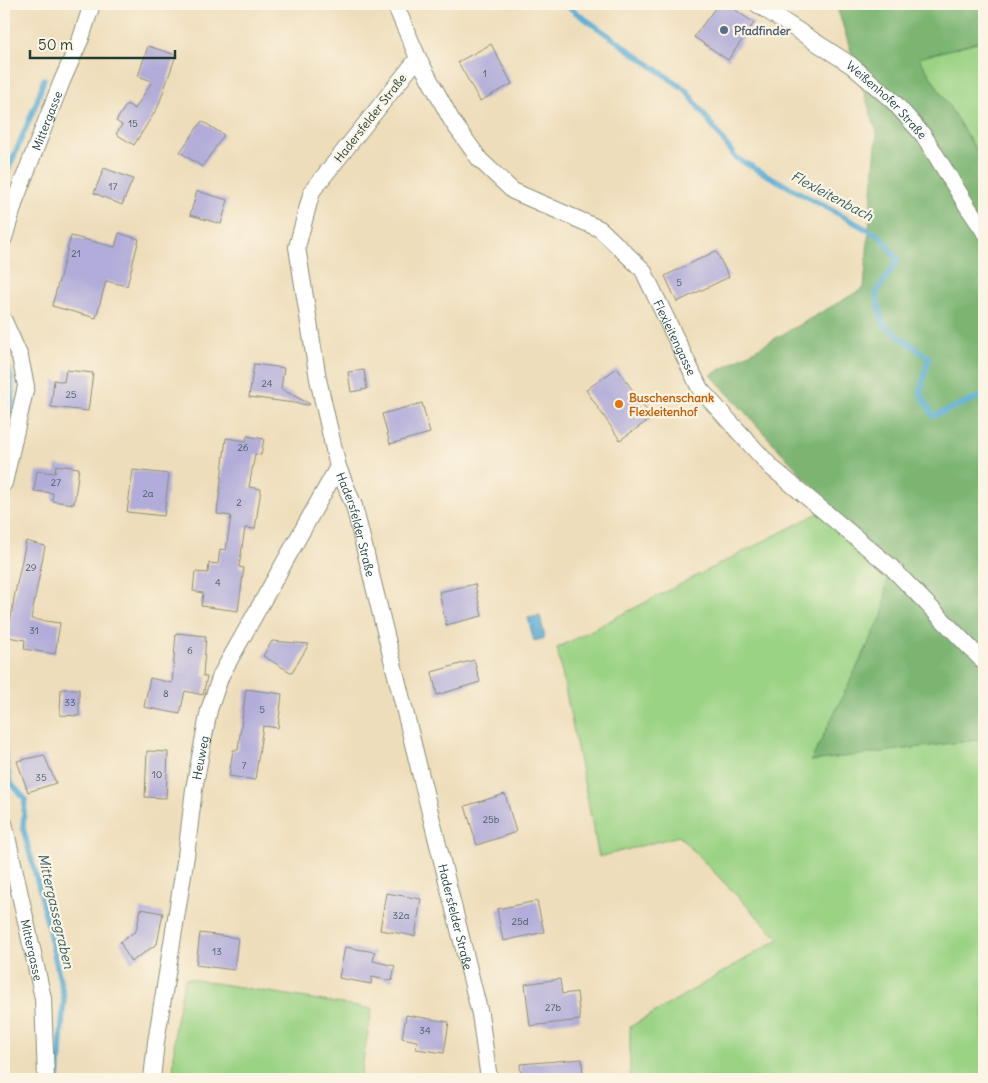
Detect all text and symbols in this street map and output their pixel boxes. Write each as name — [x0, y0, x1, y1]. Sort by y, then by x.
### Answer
place label: Pfadfinder — [734, 23, 791, 38]
marker: Pfadfinder — [718, 24, 730, 36]
scale bar — [30, 28, 175, 60]
text: 50 m — [38, 35, 73, 54]
street label: Weißenhofer Straße — [844, 57, 930, 142]
house number: 1 — [483, 67, 487, 80]
street label: Hadersfelder Straße — [331, 71, 409, 165]
street label: Mittergasse — [28, 89, 65, 152]
house number: 15 — [128, 117, 138, 130]
water label: Flexleitenbach — [788, 167, 877, 226]
house number: 17 — [109, 180, 118, 193]
house number: 21 — [71, 247, 81, 260]
house number: 5 — [676, 276, 682, 289]
street label: Flexleitengasse — [651, 297, 700, 378]
house number: 24 — [261, 377, 273, 390]
house number: 25 — [65, 388, 77, 401]
place label: Buschenschank Flexleitenhof — [629, 390, 714, 419]
marker: Buschenschank Flexleitenhof — [613, 398, 625, 410]
house number: 26 — [237, 441, 249, 454]
street label: Hadersfelder Straße — [333, 470, 379, 578]
house number: 27 — [51, 476, 61, 489]
house number: 2a — [142, 487, 154, 500]
house number: 2 — [236, 496, 242, 509]
house number: 29 — [25, 561, 37, 574]
house number: 4 — [215, 576, 221, 589]
house number: 31 — [29, 624, 39, 637]
house number: 6 — [187, 644, 193, 657]
house number: 8 — [163, 687, 169, 700]
house number: 33 — [64, 696, 76, 709]
house number: 5 — [259, 703, 265, 716]
street label: Heuweg — [188, 734, 211, 781]
house number: 7 — [242, 759, 247, 772]
house number: 10 — [152, 768, 162, 781]
house number: 35 — [35, 771, 47, 784]
house number: 25b — [483, 813, 500, 826]
water label: Mittergassegraben — [34, 852, 78, 971]
street label: Hadersfelder Straße — [436, 862, 476, 971]
house number: 32a — [393, 909, 410, 922]
house number: 25d — [511, 915, 529, 928]
street label: Mittergasse — [18, 918, 46, 982]
house number: 13 — [212, 945, 222, 958]
house number: 27b — [545, 1001, 561, 1014]
house number: 34 — [419, 1024, 431, 1037]

